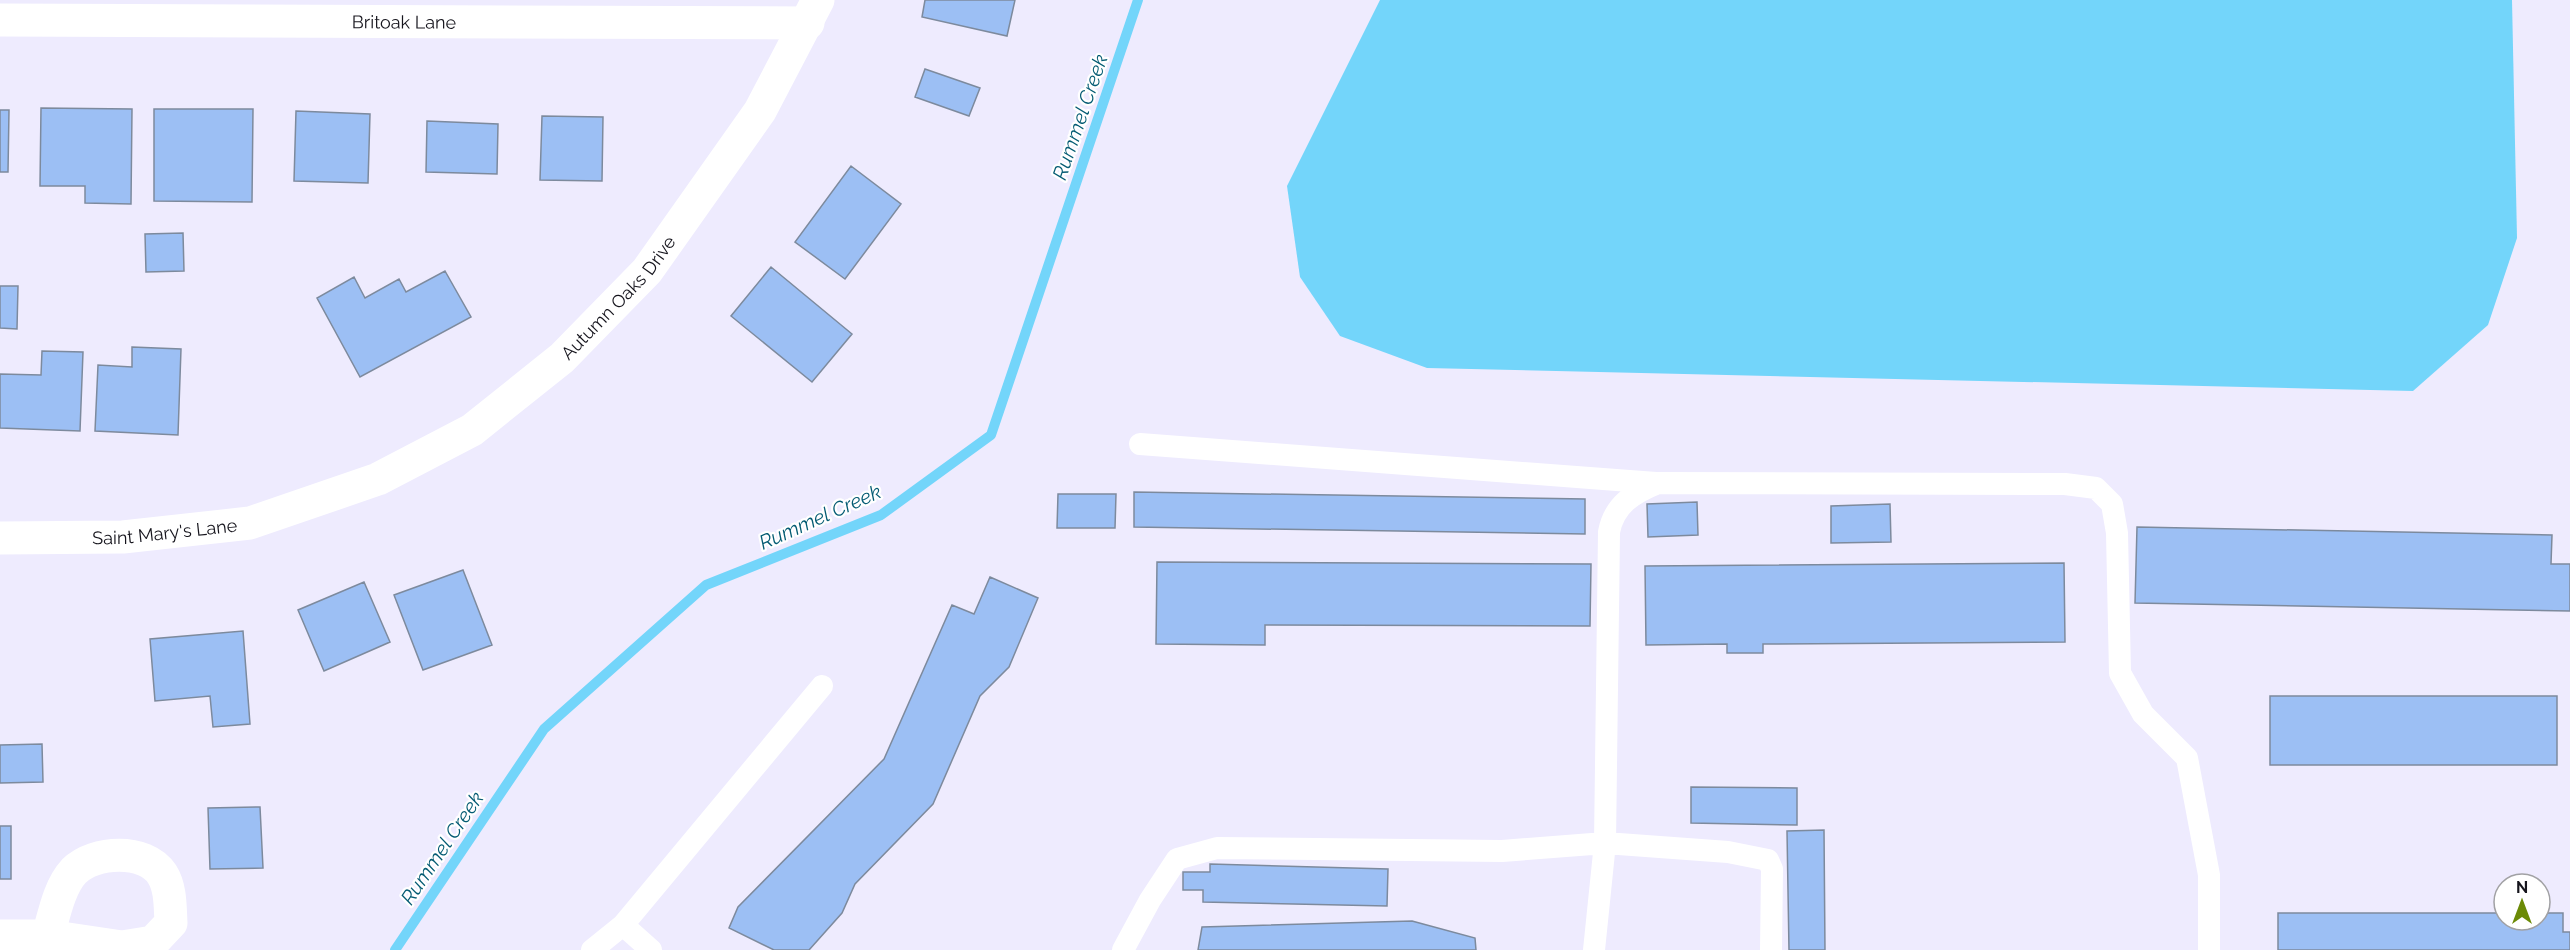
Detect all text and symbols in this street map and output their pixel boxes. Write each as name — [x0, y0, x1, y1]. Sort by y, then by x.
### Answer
street label: Britoak Lane — [352, 11, 457, 32]
water label: Rummel Creek — [1047, 51, 1113, 183]
street label: Autumn Oaks Drive — [556, 231, 680, 364]
water label: Rummel Creek — [755, 479, 885, 555]
street label: Saint Mary's Lane — [92, 514, 239, 548]
water label: Rummel Creek — [395, 787, 489, 909]
north arrow — [2492, 872, 2552, 932]
text: N — [2516, 878, 2528, 897]

